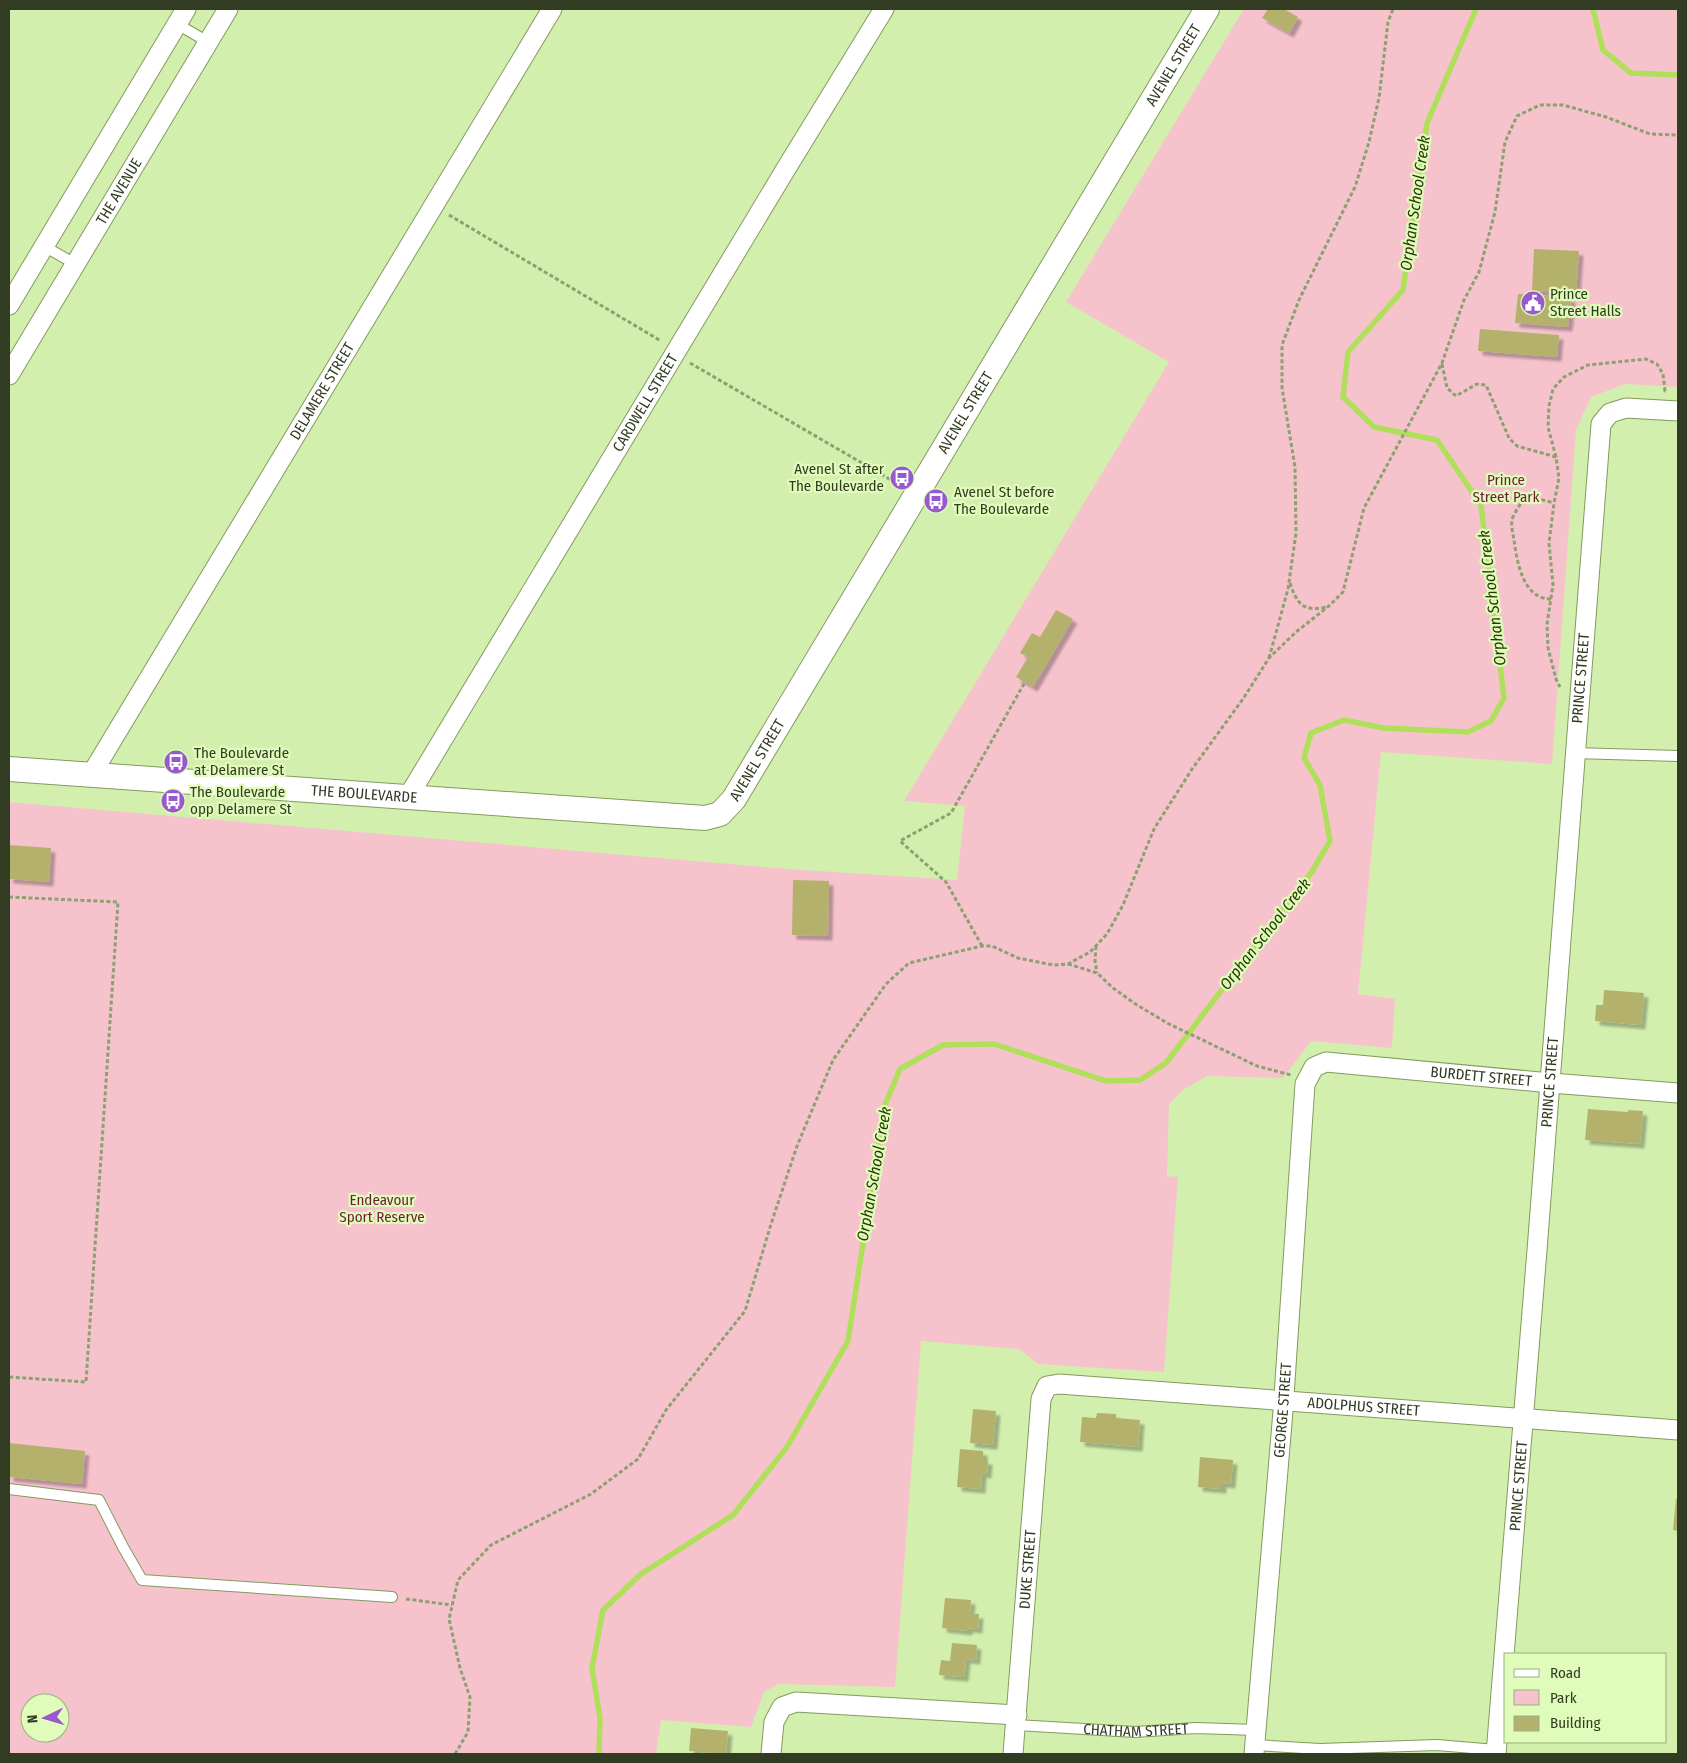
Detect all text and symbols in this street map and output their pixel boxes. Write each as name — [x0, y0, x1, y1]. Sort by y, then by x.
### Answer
street label: AVENEL STREET — [1142, 21, 1205, 109]
water label: Orphan School Creek — [1396, 134, 1434, 272]
street label: THE AVENUE — [92, 155, 146, 228]
place label: Prince Street Halls — [1550, 285, 1621, 320]
public building icon: Prince Street Halls — [1520, 290, 1546, 316]
street label: DELAMERE STREET — [286, 339, 358, 443]
street label: CARDWELL STREET — [609, 351, 681, 455]
street label: AVENEL STREET — [934, 369, 997, 457]
place label: Avenel St after The Boulevarde — [789, 460, 885, 495]
bus stop icon: Avenel St after The Boulevarde — [889, 465, 915, 491]
park label: Prince Street Park — [1472, 471, 1540, 506]
place label: Avenel St before The Boulevarde — [954, 483, 1055, 518]
bus stop icon: Avenel St before The Boulevarde — [923, 488, 949, 514]
water label: Orphan School Creek — [1474, 529, 1510, 667]
street label: PRINCE STREET — [1568, 632, 1593, 724]
street label: AVENEL STREET — [726, 716, 789, 804]
place label: The Boulevarde at Delamere St — [194, 744, 289, 779]
bus stop icon: The Boulevarde at Delamere St — [163, 749, 189, 775]
street label: THE BOULEVARDE — [311, 781, 418, 807]
place label: The Boulevarde opp Delamere St — [190, 783, 292, 818]
bus stop icon: The Boulevarde opp Delamere St — [160, 788, 186, 814]
water label: Orphan School Creek — [1216, 874, 1314, 994]
street label: PRINCE STREET — [1537, 1036, 1562, 1128]
street label: BURDETT STREET — [1430, 1063, 1533, 1090]
water label: Orphan School Creek — [853, 1105, 895, 1243]
park label: Endeavour Sport Reserve — [339, 1191, 425, 1226]
street label: GEORGE STREET — [1270, 1362, 1295, 1459]
street label: ADOLPHUS STREET — [1307, 1393, 1420, 1420]
street label: PRINCE STREET — [1506, 1440, 1531, 1532]
street label: DUKE STREET — [1015, 1529, 1040, 1610]
legend — [1504, 1653, 1667, 1743]
text: Road — [1550, 1664, 1581, 1682]
text: Park — [1550, 1689, 1577, 1707]
north arrow — [20, 1693, 70, 1743]
text: N — [24, 1714, 41, 1724]
text: Building — [1550, 1714, 1601, 1732]
street label: CHATHAM STREET — [1083, 1719, 1189, 1741]

